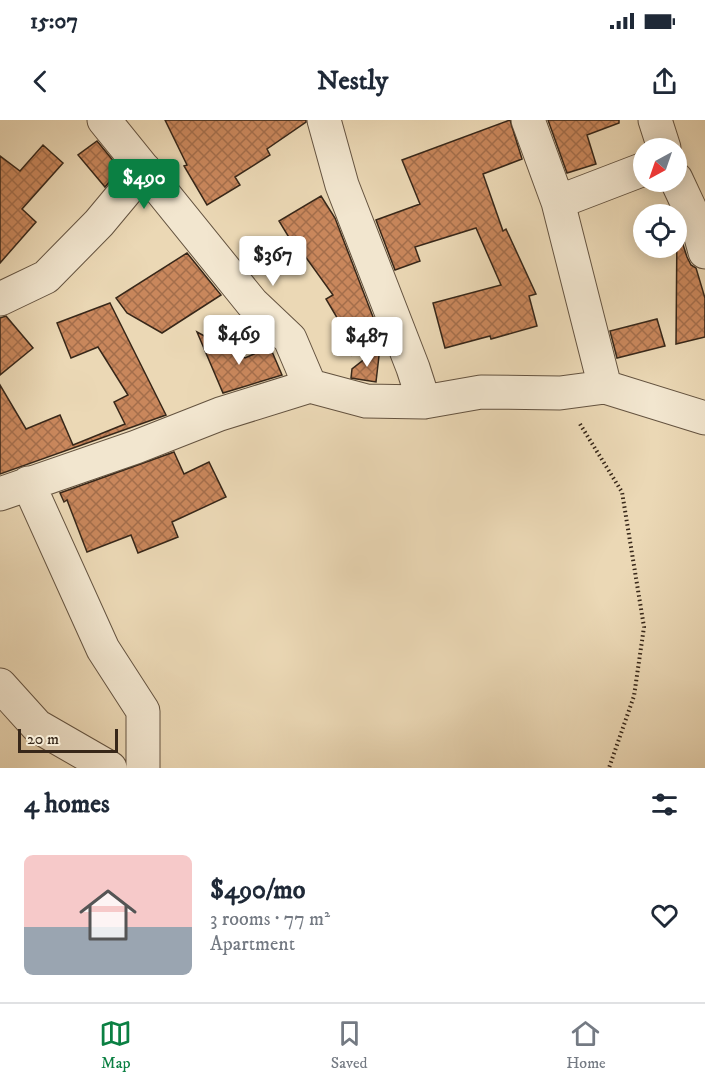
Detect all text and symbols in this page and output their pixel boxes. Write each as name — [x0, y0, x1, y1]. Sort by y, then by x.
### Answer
text: 15:07 — [30, 8, 78, 35]
text: Nestly — [317, 64, 388, 98]
icon: back — [24, 65, 57, 98]
icon: share — [648, 65, 681, 98]
north arrow — [633, 138, 687, 192]
map controls — [633, 138, 687, 258]
pin: $490 — [108, 159, 180, 210]
text: $490 — [122, 166, 166, 191]
button: locate — [633, 204, 687, 258]
pin: $367 — [237, 236, 309, 287]
text: $367 — [253, 243, 293, 268]
pin: $469 — [203, 315, 275, 366]
pin: $487 — [331, 317, 403, 368]
text: $469 — [218, 322, 260, 347]
text: $487 — [346, 324, 388, 349]
scale bar — [18, 726, 118, 754]
text: 20 m — [27, 729, 59, 749]
text: 4 homes — [24, 788, 110, 821]
icon: filters — [648, 788, 681, 821]
text: $490/mo — [210, 874, 305, 907]
icon: home — [72, 879, 144, 951]
icon: heart — [648, 899, 681, 932]
text: 3 rooms · 77 m² — [210, 907, 330, 932]
text: Apartment — [210, 932, 295, 957]
tab: Map — [99, 1017, 132, 1073]
tab: Saved — [331, 1017, 368, 1073]
tab: Home — [566, 1017, 606, 1073]

